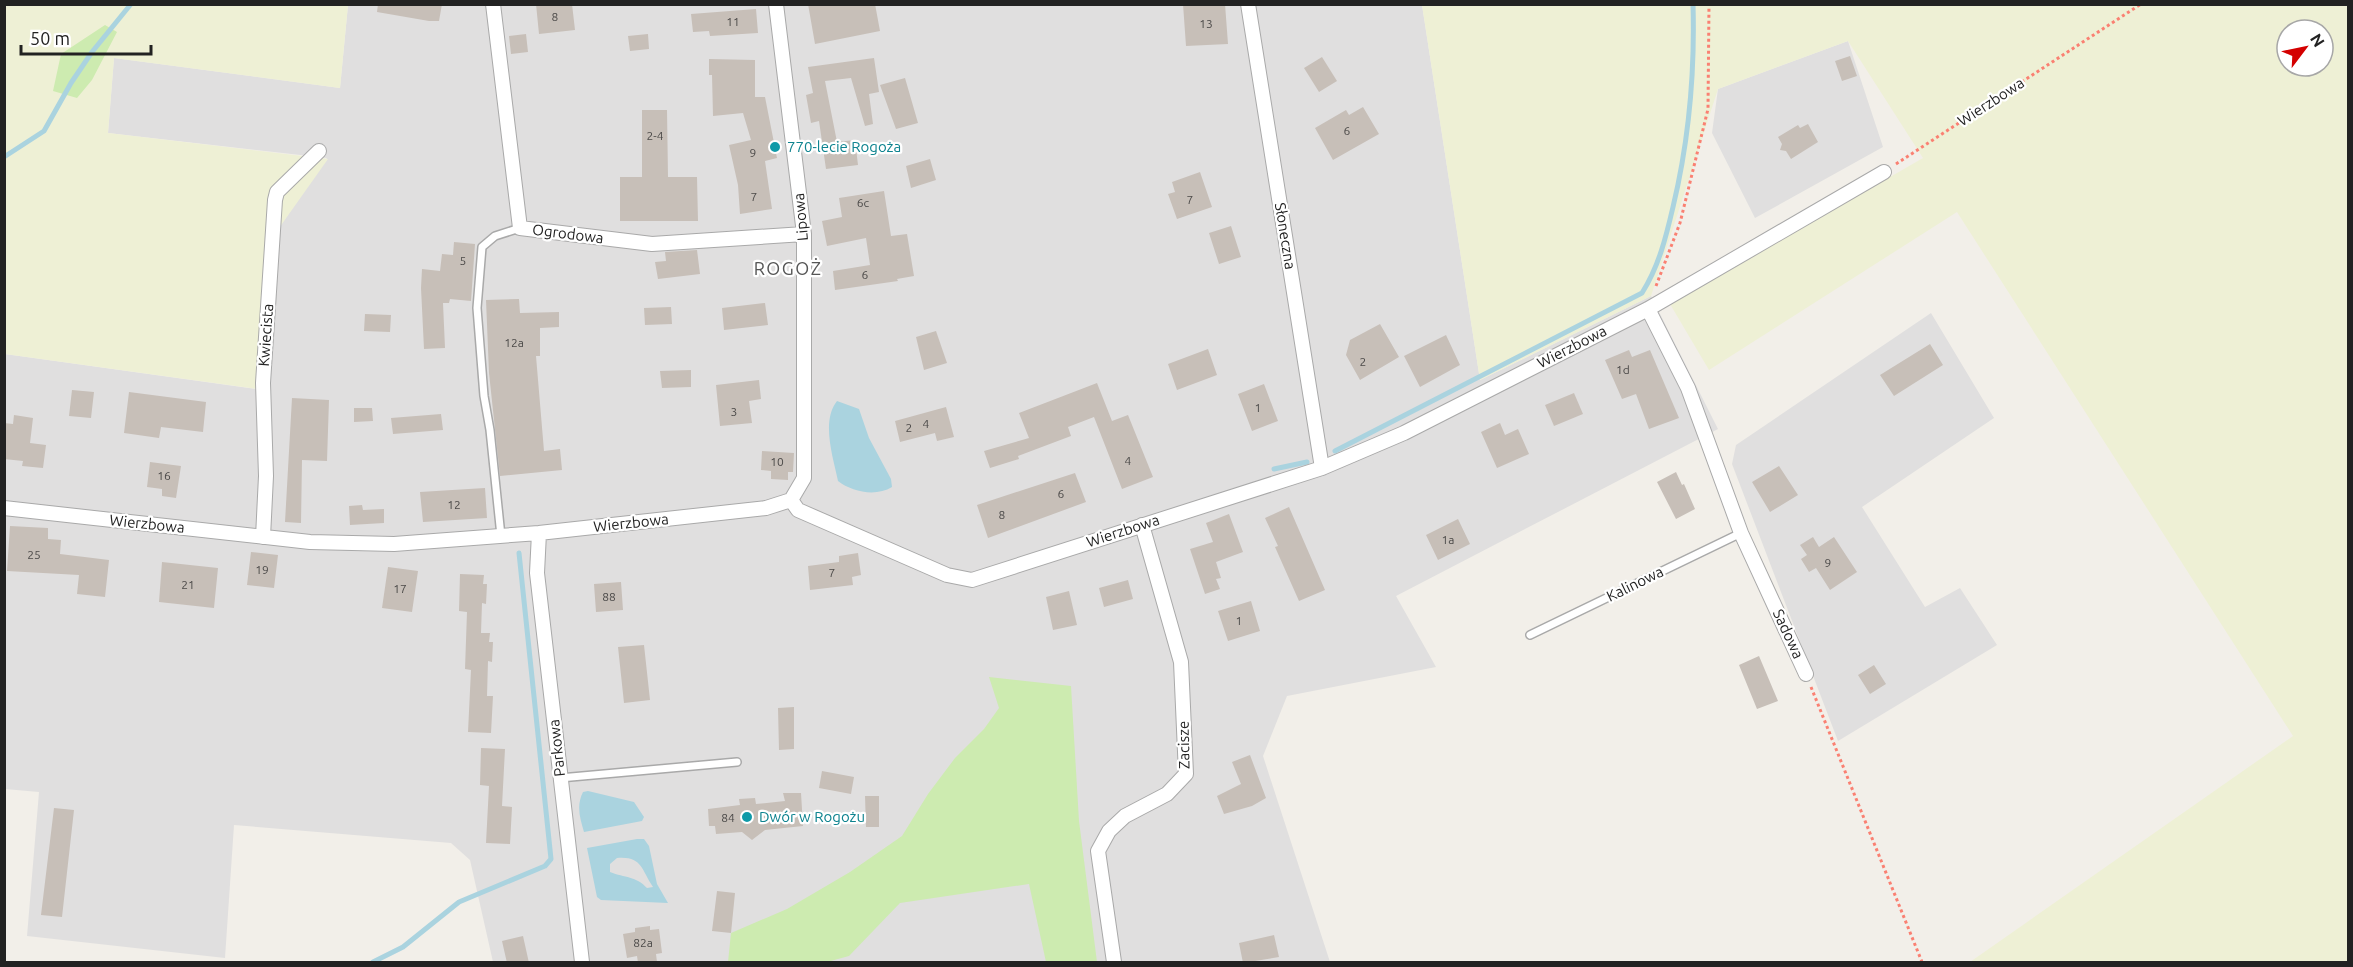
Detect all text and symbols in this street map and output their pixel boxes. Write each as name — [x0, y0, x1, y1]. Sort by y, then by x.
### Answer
house number: 8 — [552, 10, 559, 23]
house number: 11 — [726, 15, 740, 28]
house number: 13 — [1199, 17, 1213, 30]
scale bar — [21, 18, 152, 56]
north arrow — [2275, 18, 2335, 78]
text: 50 m — [30, 28, 70, 48]
text: N — [2307, 30, 2329, 50]
street label: Wierzbowa — [1954, 74, 2027, 129]
house number: 6 — [1344, 124, 1351, 137]
house number: 2-4 — [646, 129, 664, 142]
place label: 770-lecie Rogoża — [787, 138, 901, 155]
marker: 770-lecie Rogoża — [768, 140, 782, 154]
house number: 9 — [750, 146, 756, 159]
house number: 7 — [751, 190, 757, 203]
street label: Lipowa — [790, 192, 811, 242]
house number: 7 — [1187, 193, 1193, 206]
house number: 6c — [857, 196, 870, 209]
street label: Słoneczna — [1272, 201, 1299, 271]
street label: Ogrodowa — [531, 221, 605, 246]
house number: 5 — [460, 254, 466, 267]
district label: ROGOŻ — [754, 258, 822, 278]
house number: 6 — [862, 268, 869, 281]
street label: Kwiecista — [255, 303, 276, 367]
street label: Wierzbowa — [1534, 322, 1609, 371]
house number: 12a — [504, 336, 524, 349]
house number: 2 — [1360, 355, 1366, 368]
house number: 1d — [1616, 363, 1630, 376]
house number: 1 — [1255, 401, 1261, 414]
house number: 3 — [731, 405, 737, 418]
house number: 4 — [923, 417, 930, 430]
house number: 2 — [906, 421, 912, 434]
house number: 4 — [1125, 454, 1132, 467]
house number: 10 — [770, 455, 784, 468]
house number: 16 — [157, 469, 171, 482]
house number: 6 — [1058, 487, 1065, 500]
house number: 12 — [447, 498, 461, 511]
house number: 8 — [999, 508, 1006, 521]
street label: Wierzbowa — [592, 510, 669, 535]
street label: Wierzbowa — [109, 511, 186, 536]
street label: Wierzbowa — [1084, 511, 1161, 550]
house number: 1a — [1442, 533, 1454, 546]
house number: 25 — [27, 548, 41, 561]
house number: 9 — [1825, 556, 1831, 569]
house number: 19 — [255, 563, 269, 576]
street label: Kalinowa — [1604, 563, 1666, 605]
house number: 7 — [829, 566, 835, 579]
house number: 21 — [181, 578, 195, 591]
house number: 17 — [393, 582, 407, 595]
house number: 88 — [602, 590, 616, 603]
street label: Sadowa — [1770, 606, 1807, 661]
house number: 1 — [1236, 614, 1242, 627]
street label: Parkowa — [545, 719, 568, 778]
street label: Zacisze — [1175, 721, 1192, 769]
place label: Dwór w Rogożu — [759, 808, 865, 825]
marker: Dwór w Rogożu — [740, 810, 754, 824]
house number: 84 — [721, 811, 735, 824]
house number: 82a — [633, 936, 653, 949]

